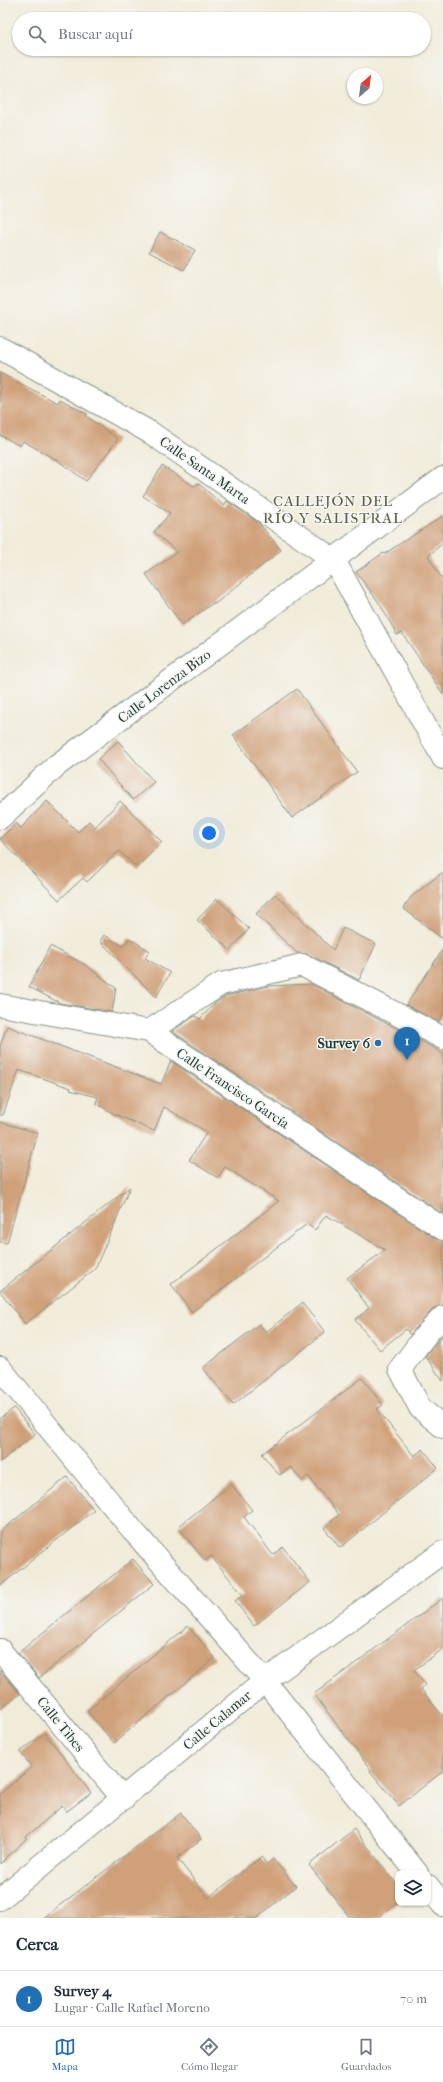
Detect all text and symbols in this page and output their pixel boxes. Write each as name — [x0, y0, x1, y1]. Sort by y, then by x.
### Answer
search box — [12, 12, 431, 56]
icon: search — [26, 23, 48, 45]
text: Buscar aquí — [58, 25, 133, 43]
north arrow — [347, 68, 383, 104]
street label: Calle Santa Marta — [156, 433, 254, 508]
district label: CALLEJÓN DEL RÍO Y SALISTRAL — [263, 492, 403, 527]
street label: Calle Lorenza Bizo — [114, 646, 214, 727]
your location — [199, 823, 219, 843]
pin: 1 — [394, 1027, 420, 1060]
place label: Survey 6 — [317, 1035, 370, 1052]
marker: Survey 6 — [373, 1038, 383, 1048]
street label: Calle Francisco García — [173, 1044, 293, 1133]
street label: Calle Calamar — [180, 1687, 255, 1754]
street label: Calle Tibes — [33, 1693, 88, 1755]
map controls — [395, 1870, 431, 1906]
button: layers — [395, 1870, 431, 1906]
text: Cerca — [16, 1934, 58, 1954]
text: Survey 4 — [54, 1982, 111, 2000]
text: 1 — [27, 1991, 31, 2006]
text: 70 m — [400, 1991, 427, 2006]
text: Lugar · Calle Rafael Moreno — [54, 2000, 210, 2015]
tab: Mapa — [52, 2036, 78, 2073]
tab: Cómo llegar — [181, 2036, 238, 2073]
tab: Guardados — [341, 2036, 391, 2073]

